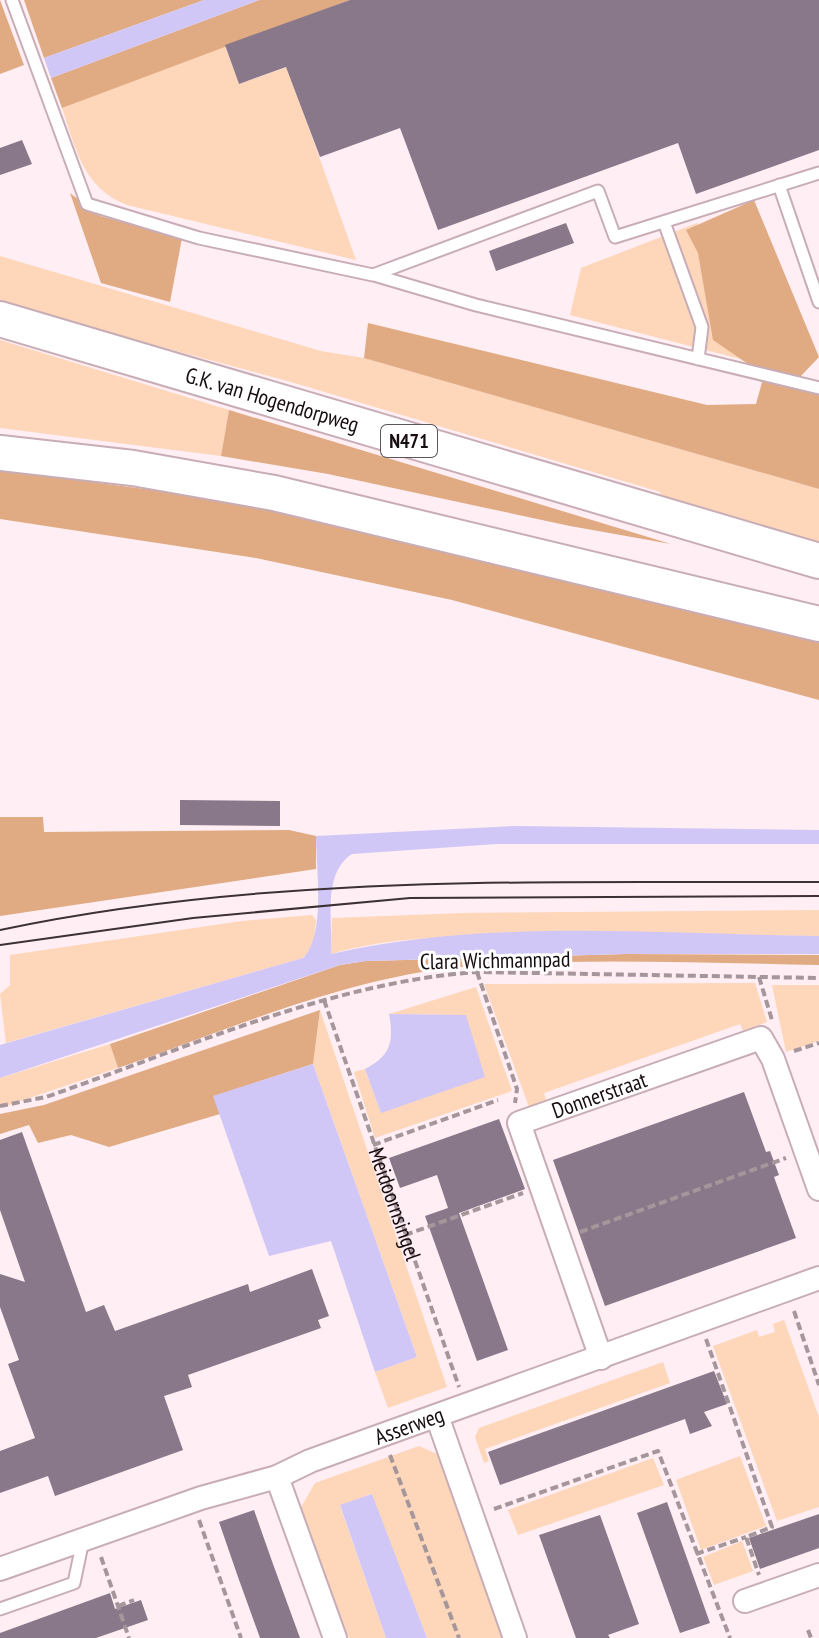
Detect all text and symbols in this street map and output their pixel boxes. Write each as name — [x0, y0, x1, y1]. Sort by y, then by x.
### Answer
street label: G.K. van Hogendorpweg — [182, 361, 362, 438]
road number: N471 — [381, 425, 437, 457]
street label: Clara Wichmannpad — [419, 945, 571, 975]
street label: Donnerstraat — [548, 1065, 651, 1124]
street label: Meidoornsingel — [363, 1144, 428, 1265]
street label: Asserweg — [371, 1400, 448, 1451]

